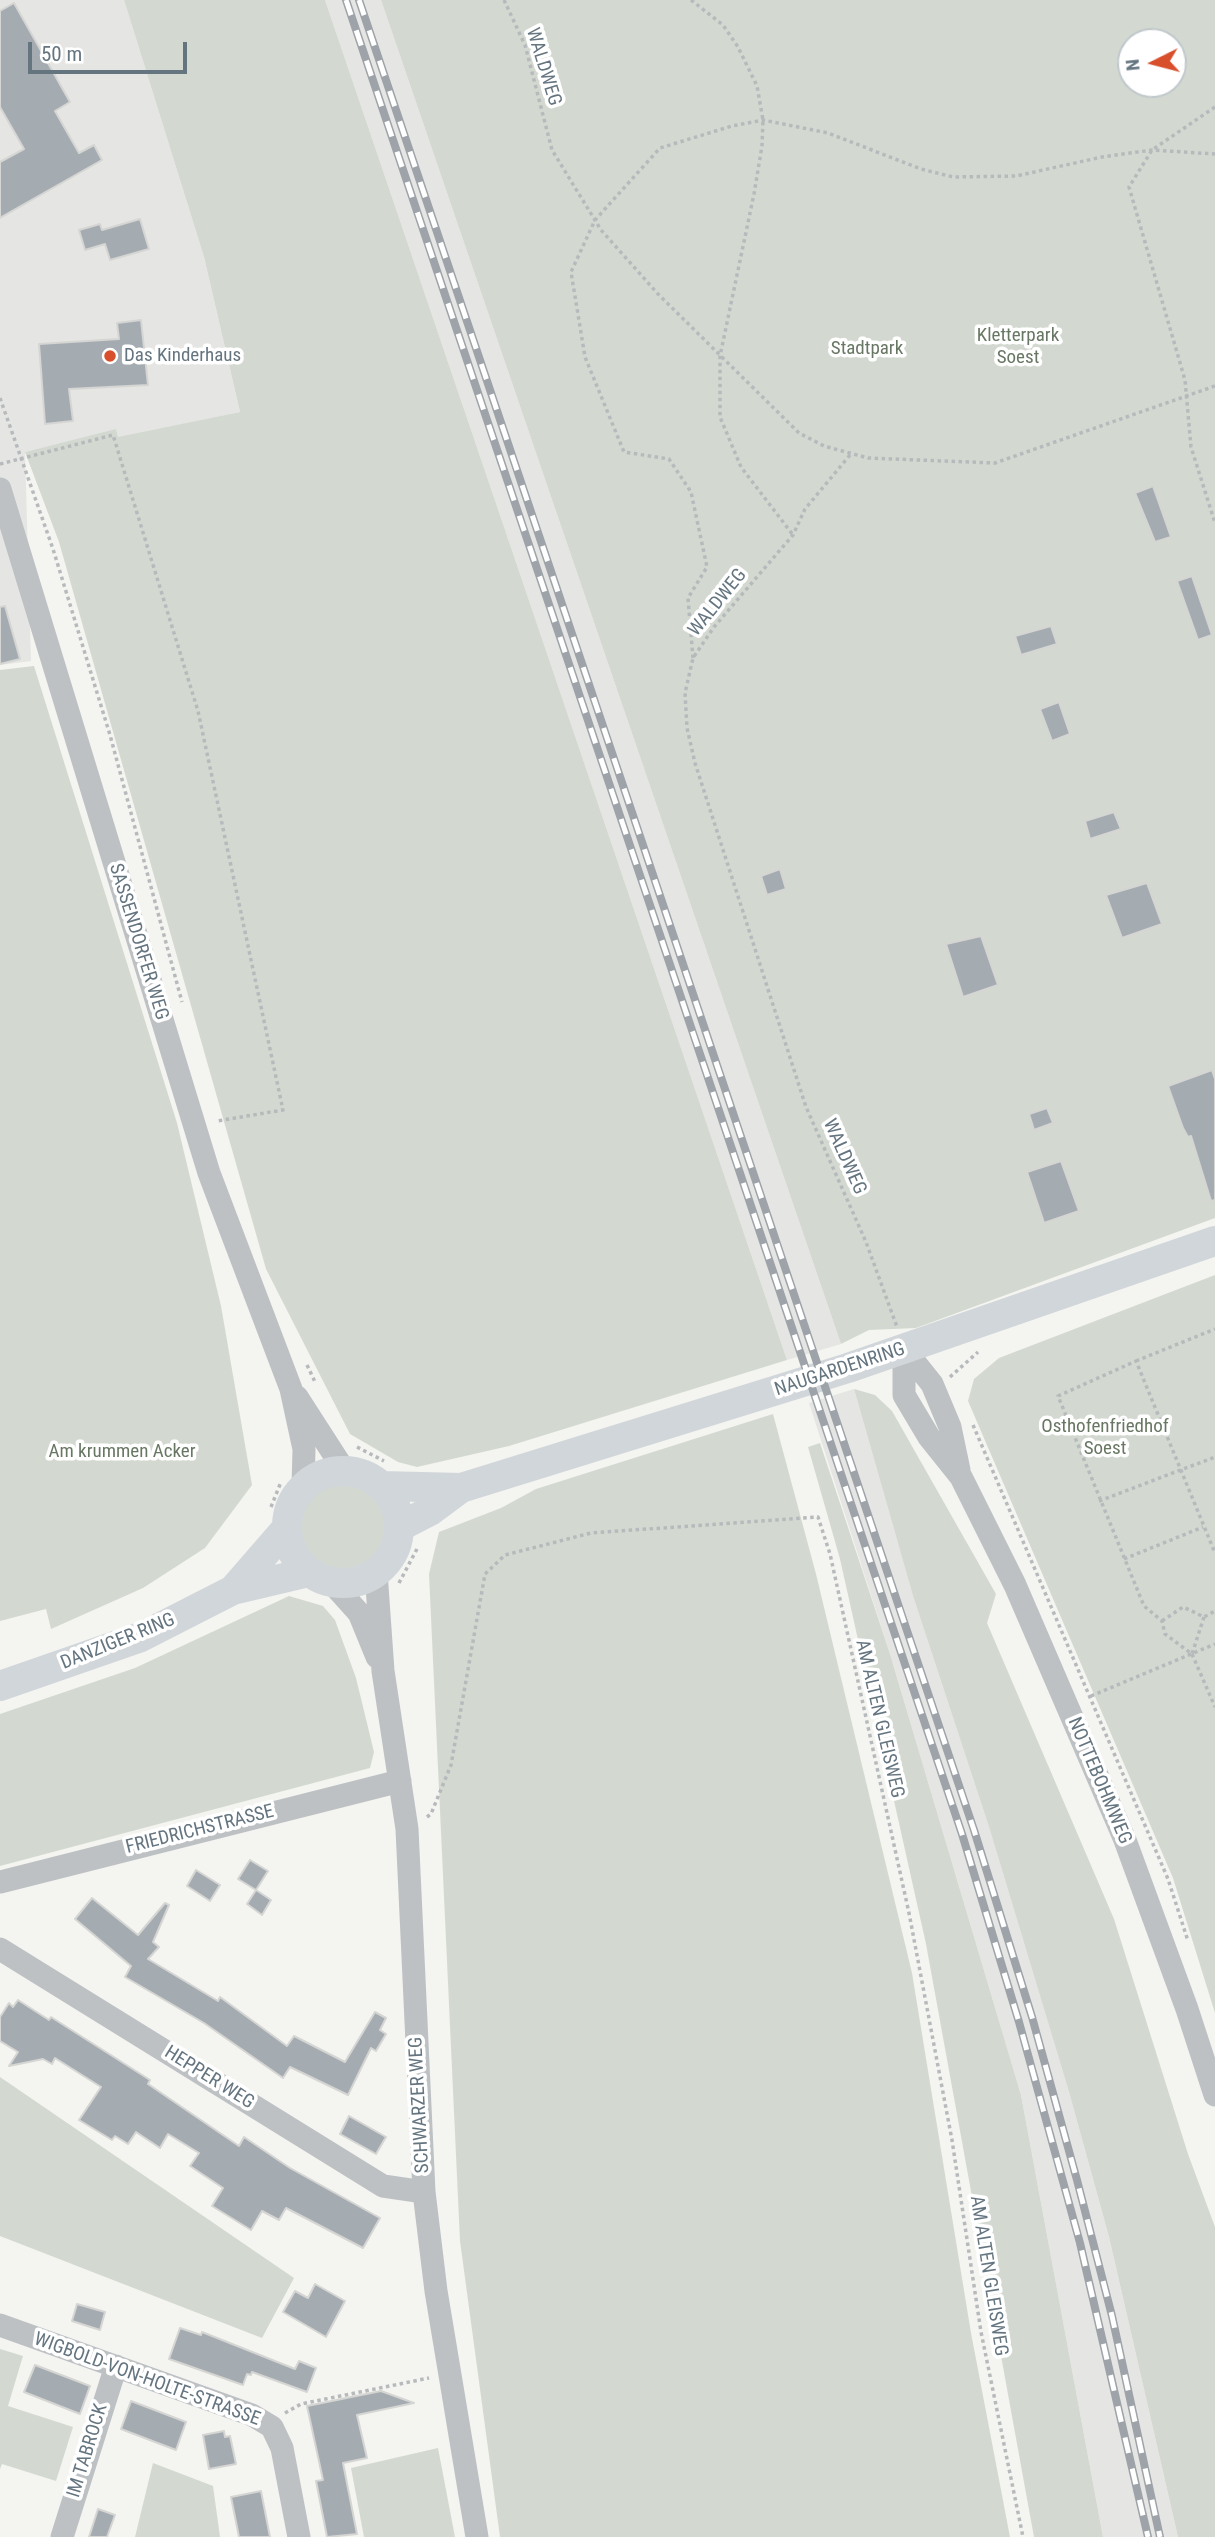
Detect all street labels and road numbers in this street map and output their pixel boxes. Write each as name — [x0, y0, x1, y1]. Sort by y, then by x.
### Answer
street label: WALDWEG — [520, 25, 566, 109]
street label: WALDWEG — [684, 565, 752, 641]
street label: SASSENDORFER WEG — [103, 861, 173, 1023]
street label: WALDWEG — [817, 1116, 871, 1198]
street label: NAUGARDENRING — [772, 1338, 908, 1402]
street label: DANZIGER RING — [58, 1609, 178, 1675]
street label: AM ALTEN GLEISWEG — [850, 1637, 908, 1801]
street label: NOTTEBOHMWEG — [1062, 1714, 1136, 1848]
street label: FRIEDRICHSTRASSE — [124, 1801, 276, 1859]
street label: SCHWARZER WEG — [405, 2036, 435, 2174]
street label: HEPPER WEG — [160, 2041, 258, 2115]
street label: AM ALTEN GLEISWEG — [964, 2194, 1012, 2358]
street label: WIGBOLD-VON-HOLTE-STRASSE — [31, 2328, 263, 2432]
street label: IM TABROCK — [63, 2401, 113, 2501]

